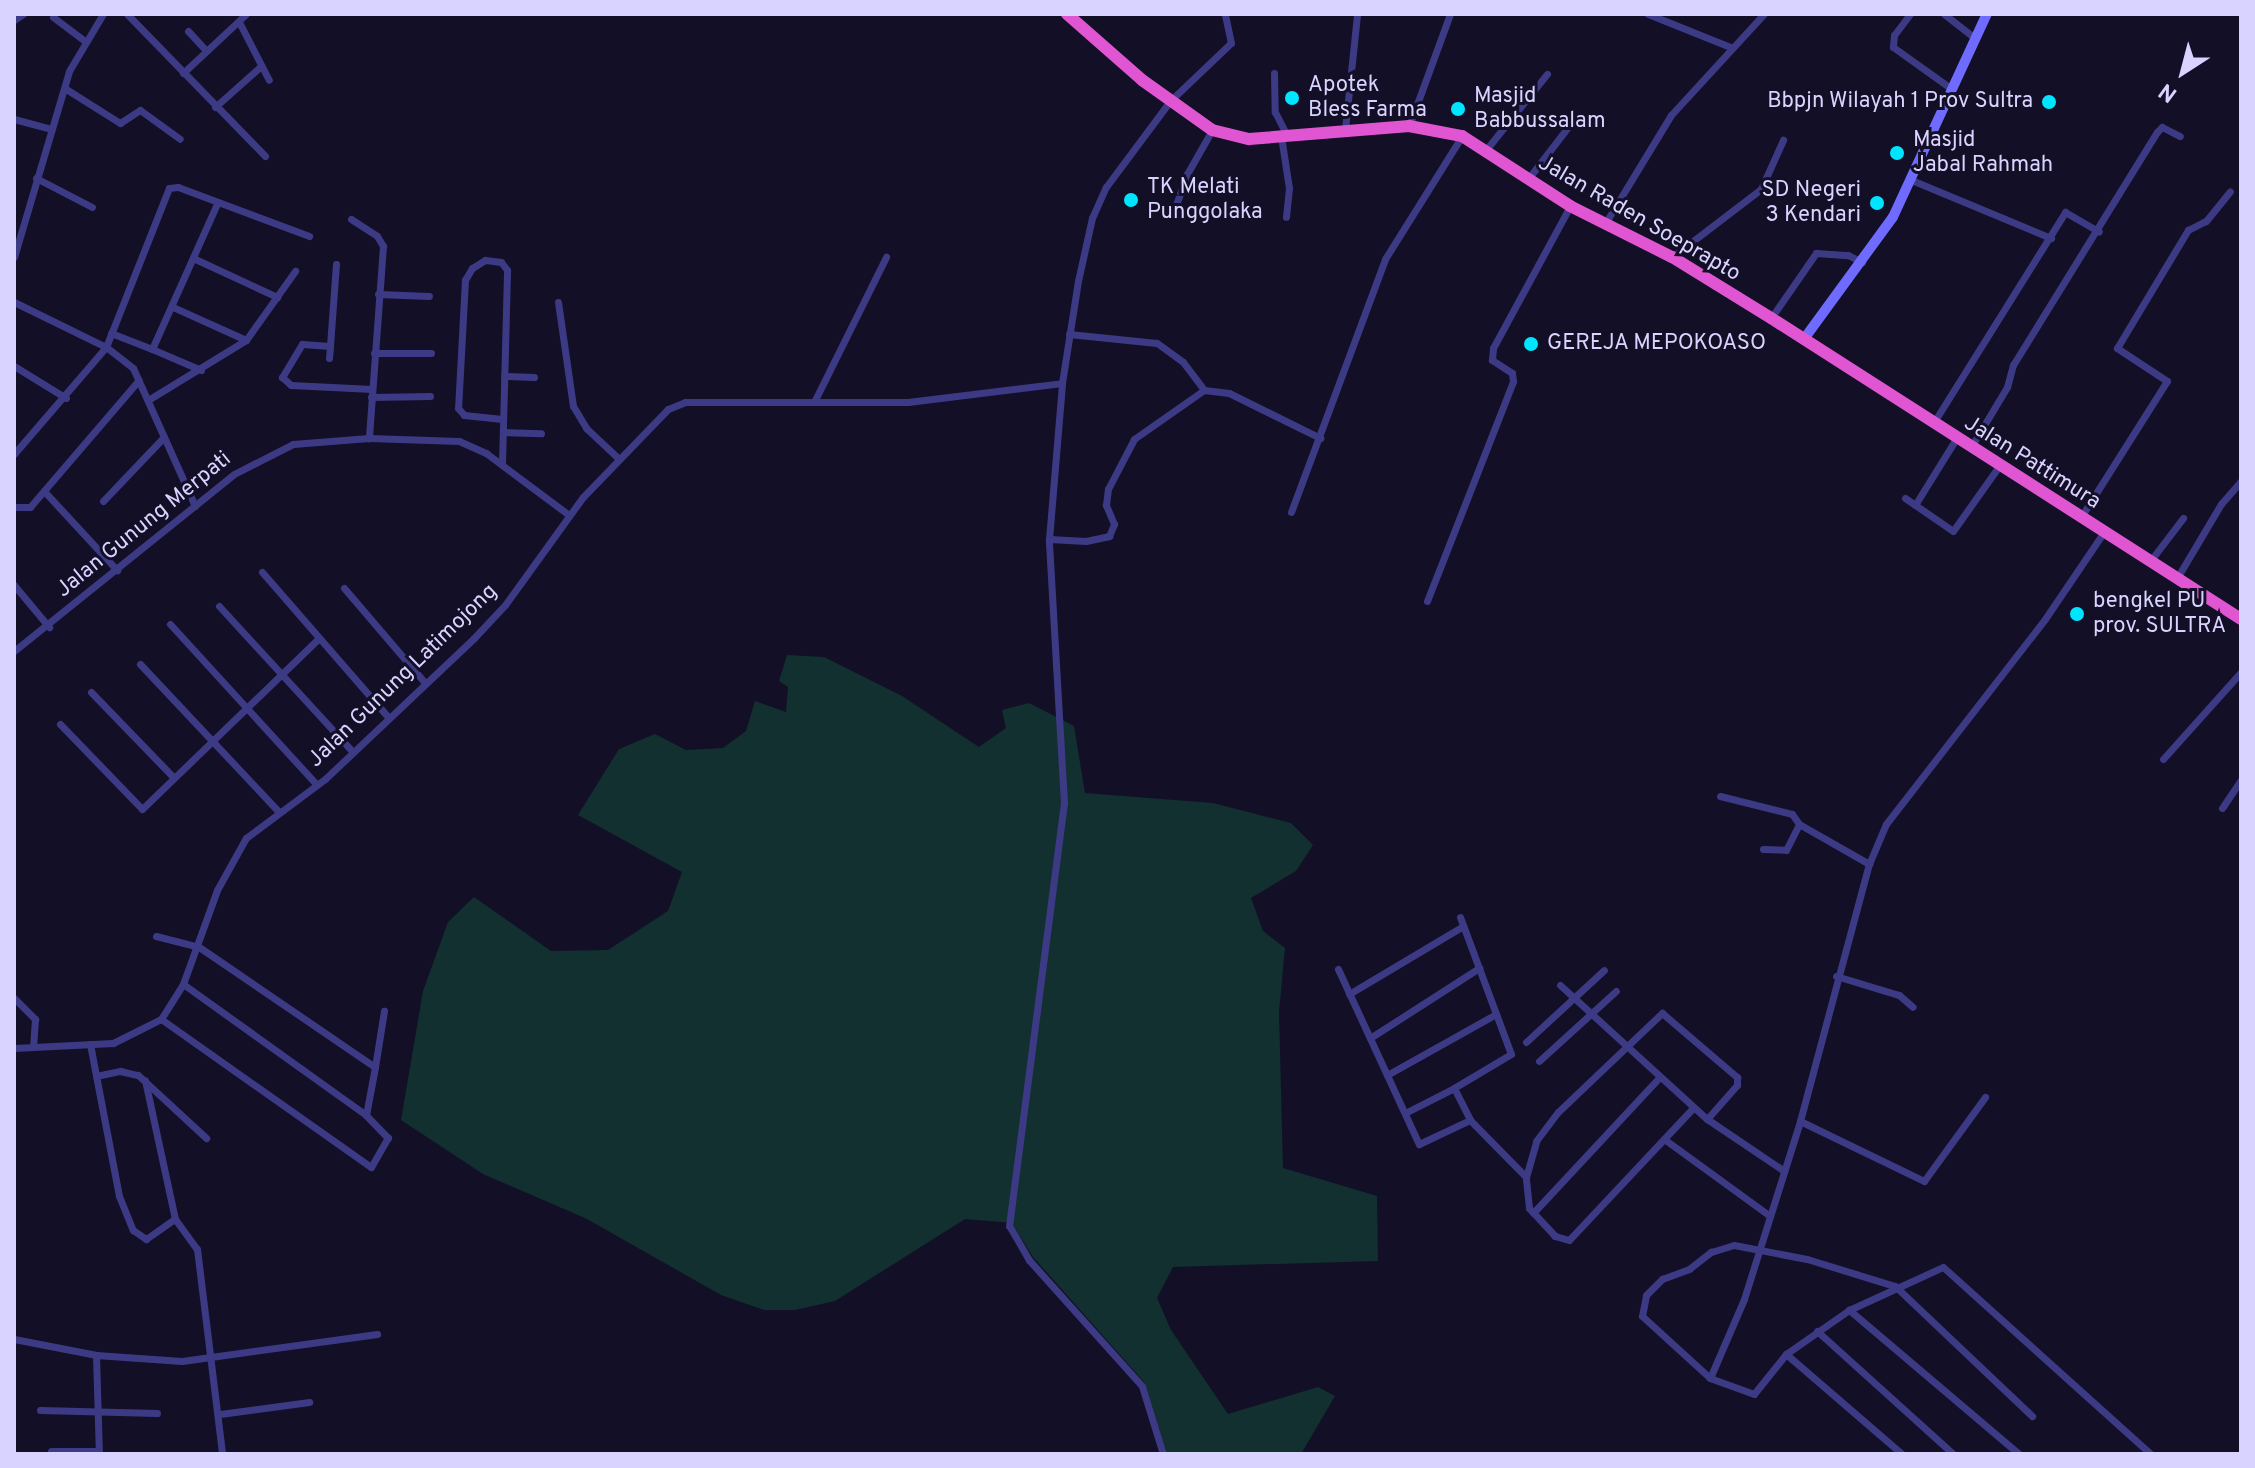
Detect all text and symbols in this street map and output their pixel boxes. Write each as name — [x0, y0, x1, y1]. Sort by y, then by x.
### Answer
north arrow — [2143, 32, 2223, 112]
place label: Apotek Bless Farma — [1308, 72, 1427, 124]
text: N — [2154, 76, 2183, 107]
place label: Masjid Babbussalam — [1474, 83, 1606, 134]
marker: Apotek Bless Farma — [1283, 89, 1301, 107]
place label: Bbpjn Wilayah 1 Prov Sultra — [1767, 89, 2033, 115]
marker: Bbpjn Wilayah 1 Prov Sultra — [2040, 93, 2058, 111]
marker: Masjid Babbussalam — [1449, 100, 1467, 118]
place label: Masjid Jabal Rahmah — [1913, 127, 2053, 178]
marker: Masjid Jabal Rahmah — [1888, 144, 1906, 162]
street label: Jalan Raden Soeprapto — [1533, 150, 1745, 288]
place label: TK Melati Punggolaka — [1147, 174, 1263, 226]
place label: SD Negeri 3 Kendari — [1761, 177, 1861, 228]
marker: TK Melati Punggolaka — [1122, 191, 1140, 209]
marker: SD Negeri 3 Kendari — [1868, 194, 1886, 212]
place label: GEREJA MEPOKOASO — [1547, 331, 1767, 357]
marker: GEREJA MEPOKOASO — [1522, 335, 1540, 353]
street label: Jalan Pattimura — [1959, 411, 2105, 515]
street label: Jalan Gunung Merpati — [51, 446, 237, 604]
street label: Jalan Gunung Latimojong — [303, 579, 503, 773]
place label: bengkel PU prov. SULTRA — [2093, 588, 2226, 640]
marker: bengkel PU prov. SULTRA — [2068, 605, 2086, 623]

